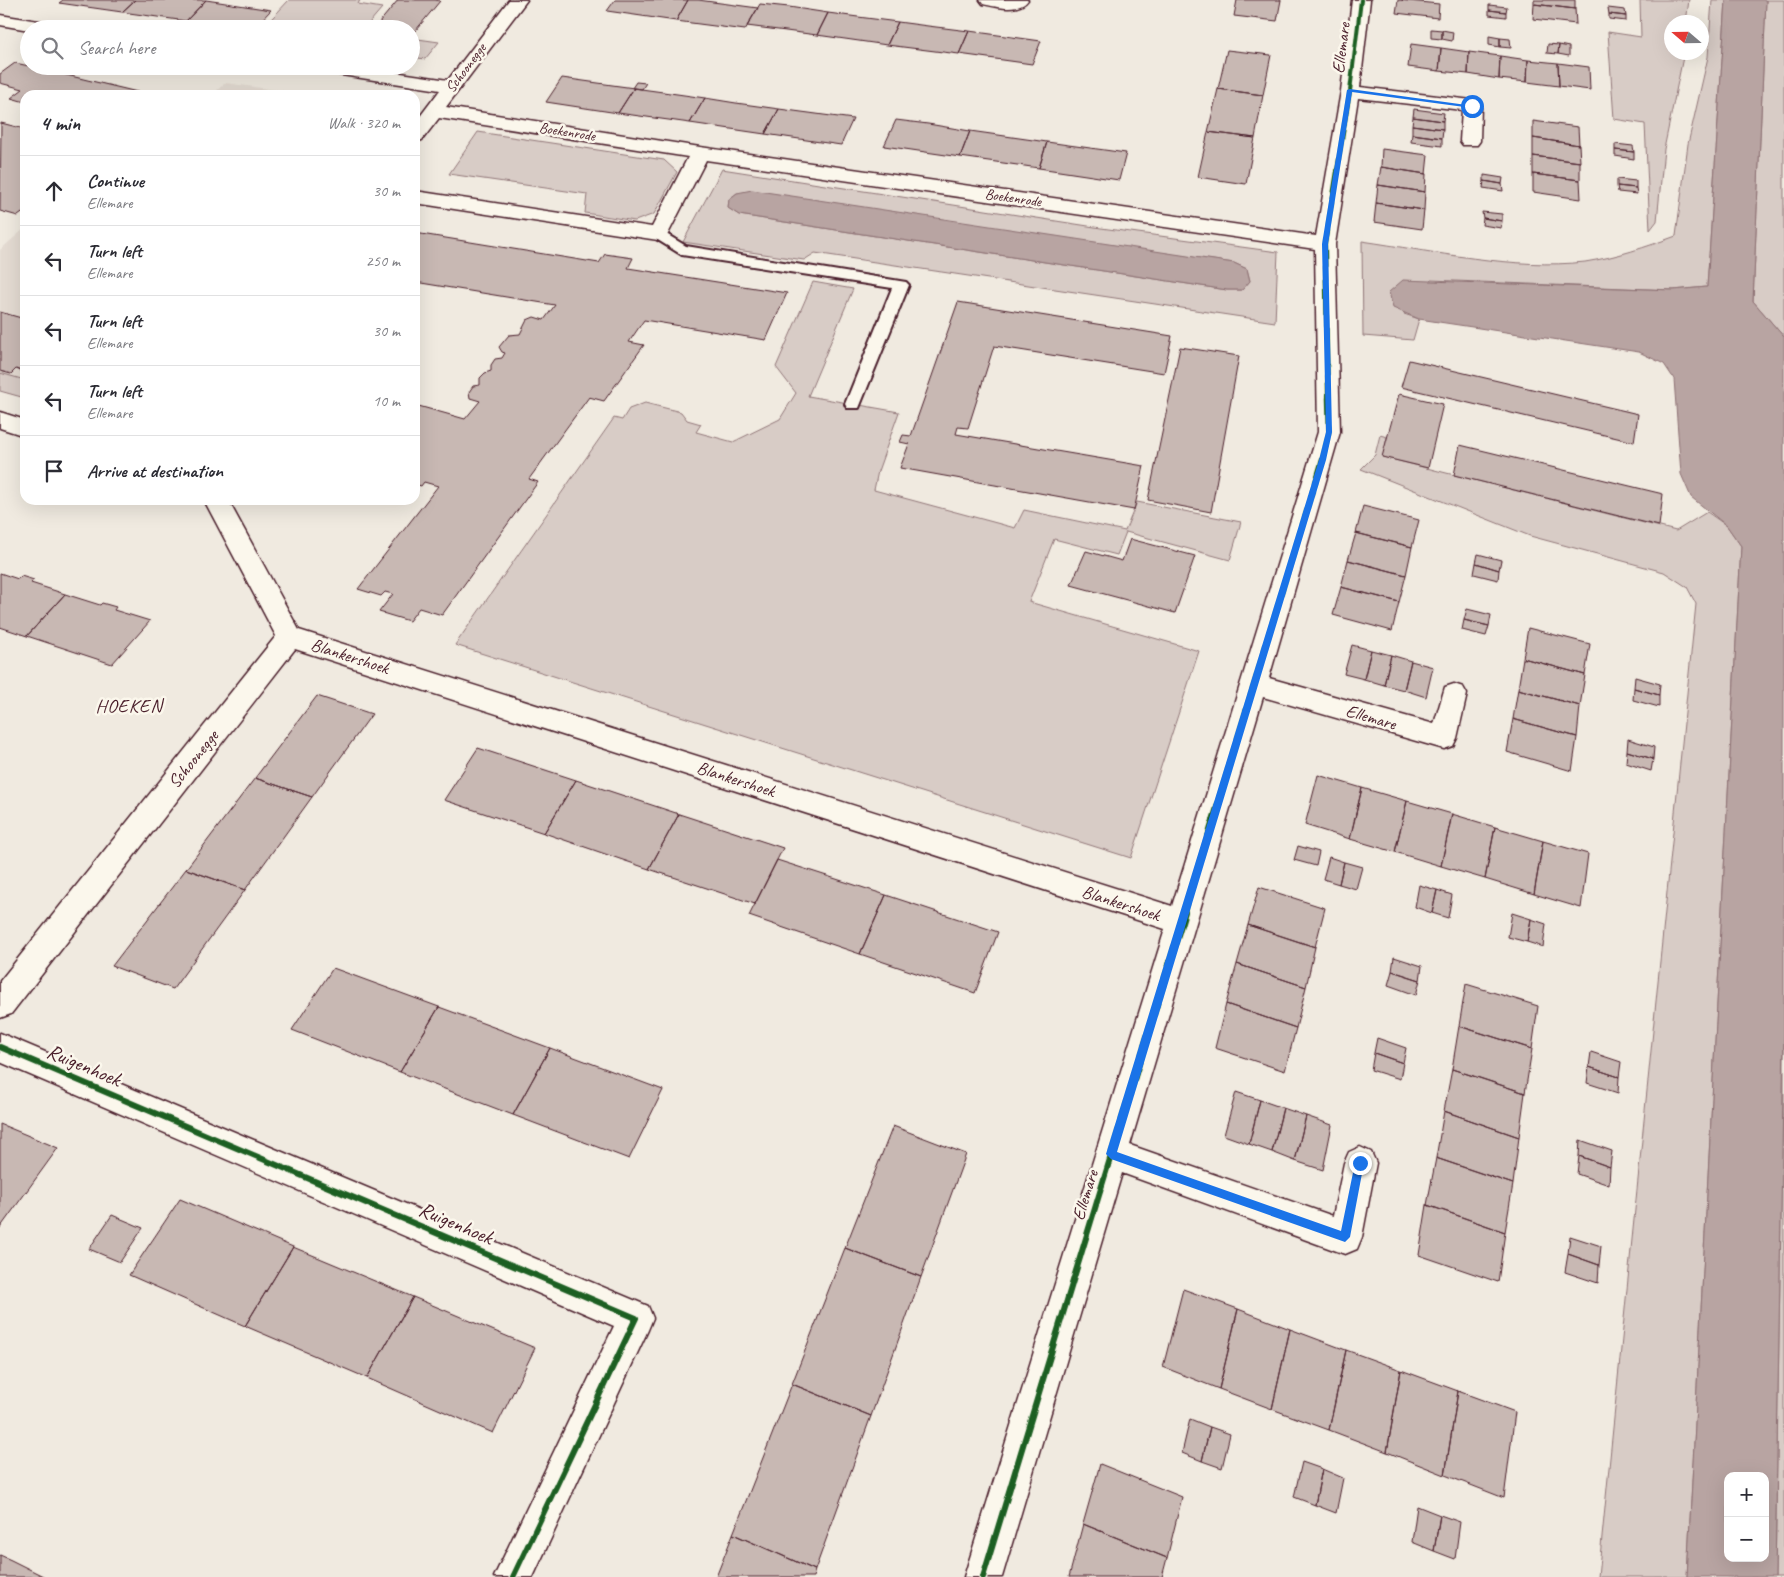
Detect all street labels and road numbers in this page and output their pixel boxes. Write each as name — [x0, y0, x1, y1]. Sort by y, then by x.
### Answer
street label: Ellemare — [1327, 20, 1355, 75]
street label: Schoonegge — [441, 39, 491, 96]
street label: Boekenrode — [538, 118, 598, 146]
street label: Boekenrode — [984, 185, 1043, 211]
street label: Blankershoek — [308, 633, 393, 679]
street label: Ellemare — [1343, 699, 1400, 735]
street label: Schoonegge — [163, 725, 224, 792]
street label: Blankershoek — [694, 756, 779, 802]
street label: Blankershoek — [1079, 880, 1164, 926]
street label: Ruigenhoek — [43, 1038, 127, 1093]
street label: Ellemare — [1067, 1166, 1103, 1223]
street label: Ruigenhoek — [415, 1196, 499, 1251]

